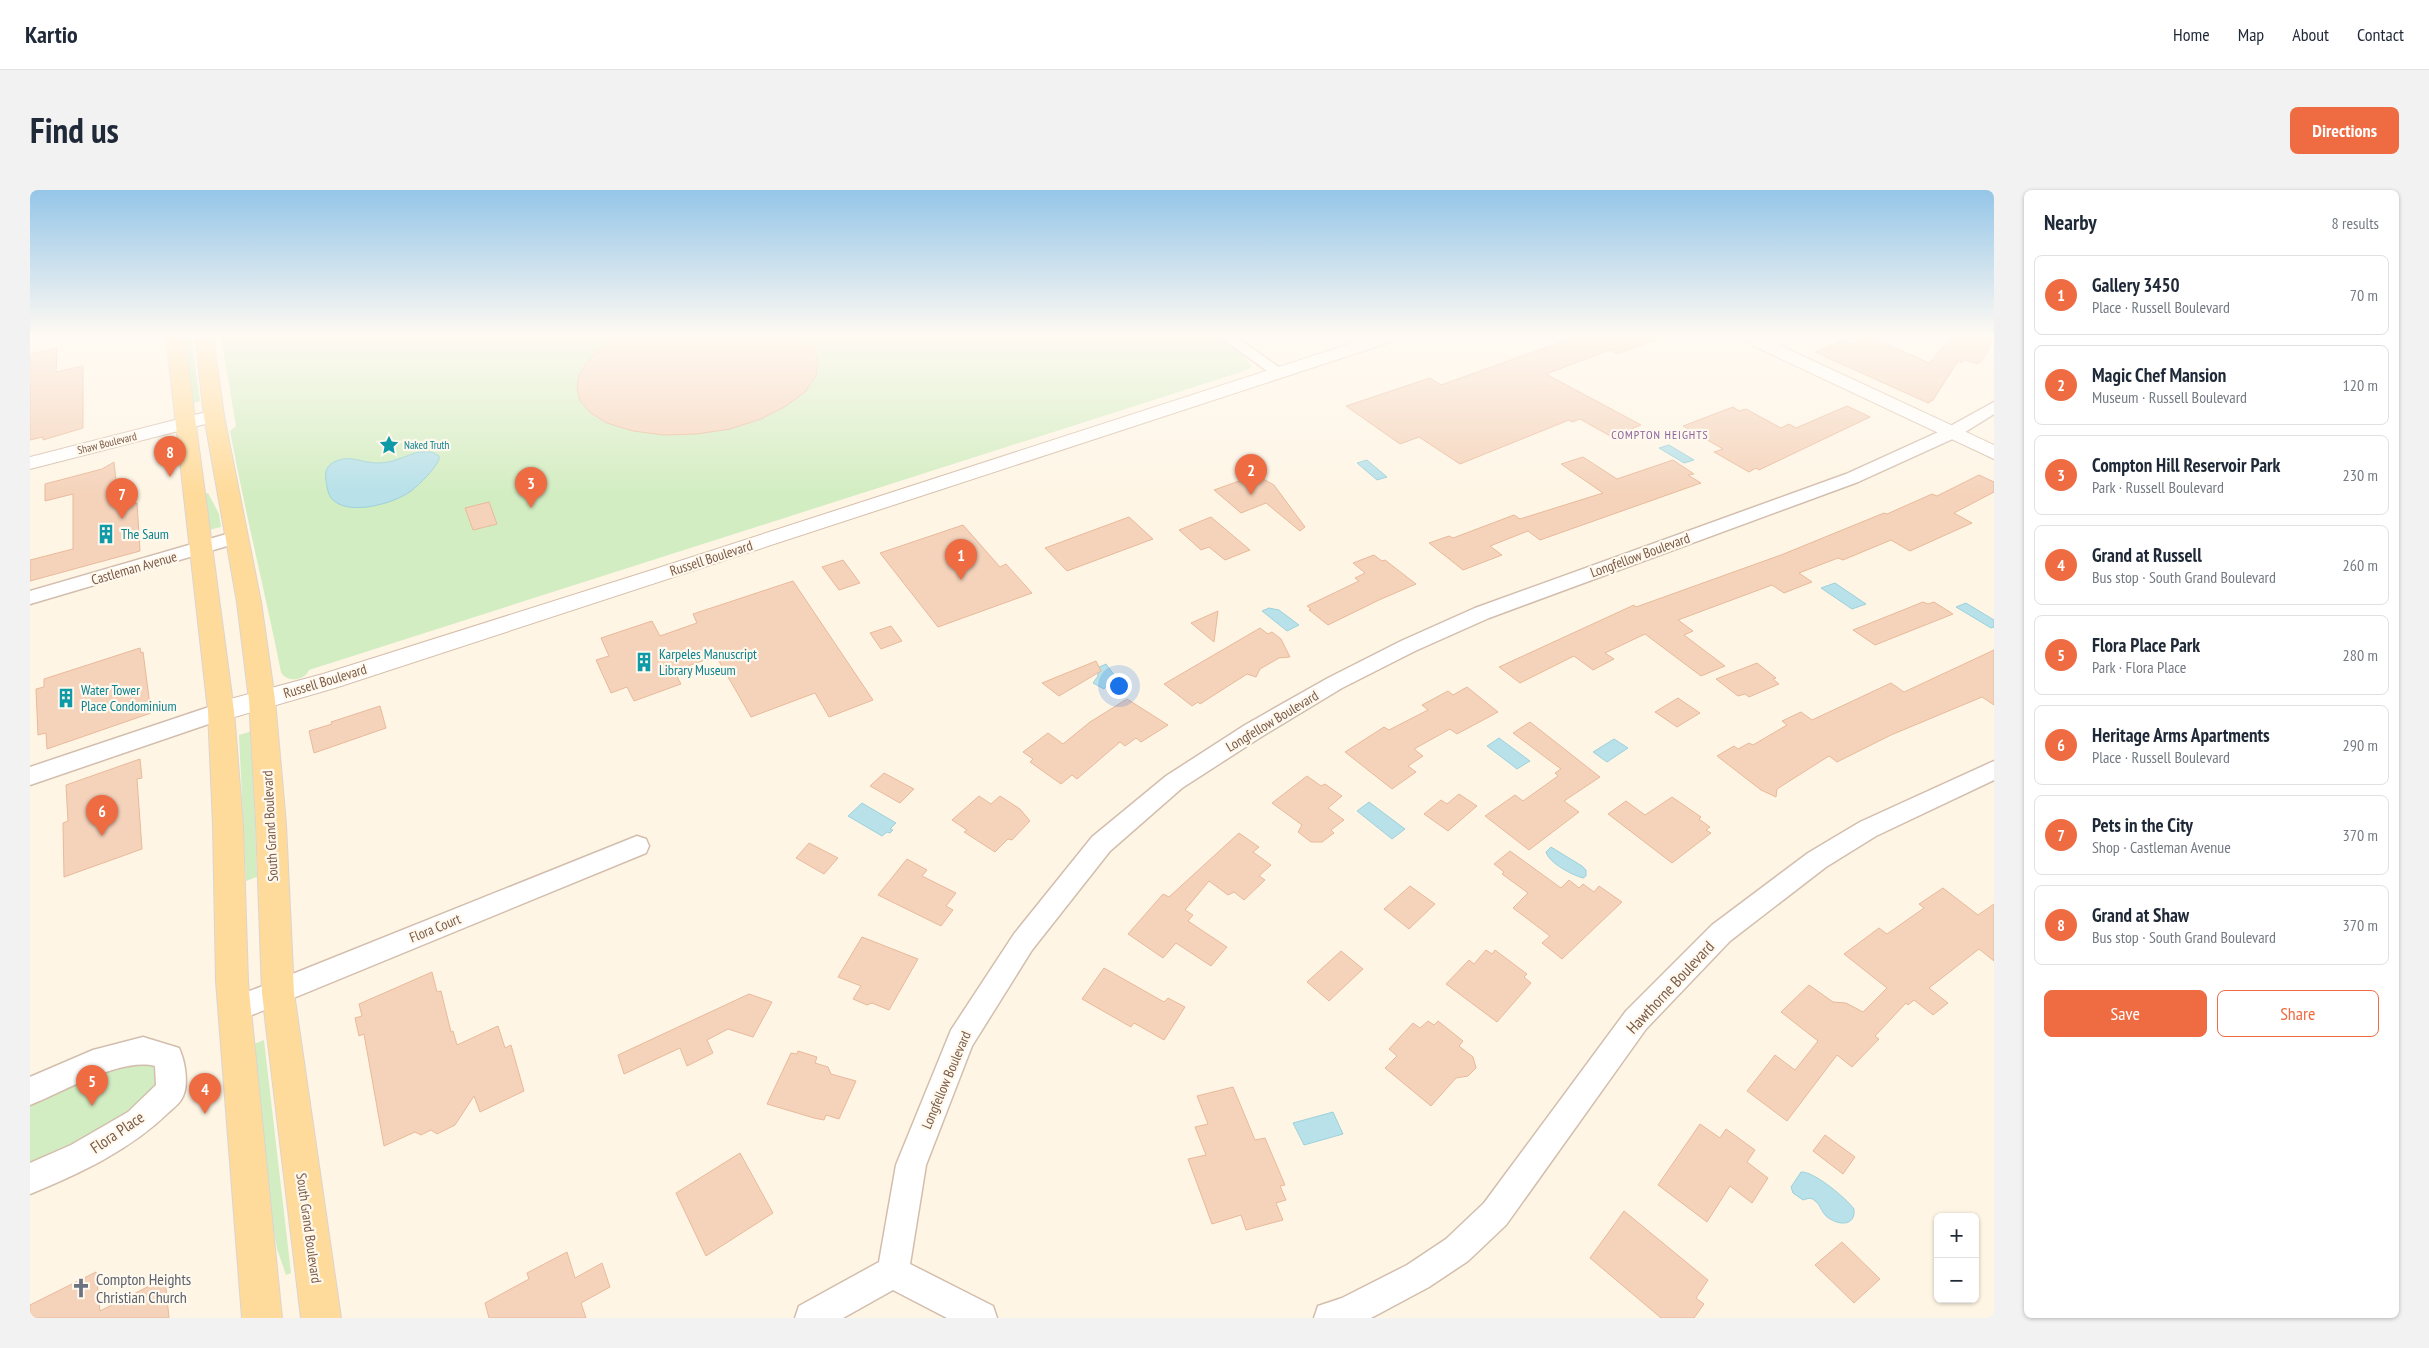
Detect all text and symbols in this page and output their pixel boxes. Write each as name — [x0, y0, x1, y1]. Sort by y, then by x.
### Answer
text: Kartio — [25, 19, 78, 50]
text: Home — [2173, 23, 2210, 46]
text: Map — [2238, 23, 2264, 46]
text: About — [2292, 23, 2329, 46]
text: Contact — [2357, 23, 2404, 46]
text: Find us — [30, 107, 119, 153]
button: Directions — [2290, 107, 2399, 154]
text: Nearby — [2044, 209, 2097, 236]
text: 8 results — [2332, 213, 2379, 233]
text: Gallery 3450 — [2092, 273, 2180, 297]
text: 1 — [2057, 285, 2065, 305]
text: 70 m — [2350, 285, 2378, 305]
text: Place · Russell Boulevard — [2092, 297, 2230, 317]
text: Magic Chef Mansion — [2092, 363, 2226, 387]
text: 2 — [2057, 375, 2065, 395]
text: 120 m — [2343, 375, 2378, 395]
text: Museum · Russell Boulevard — [2092, 387, 2247, 407]
district label: COMPTON HEIGHTS — [1611, 427, 1709, 442]
street label: Shaw Boulevard — [76, 429, 138, 457]
place icon: Naked Truth — [378, 434, 400, 456]
pin: 8 — [154, 436, 186, 477]
place label: Naked Truth — [404, 438, 450, 452]
text: Compton Hill Reservoir Park — [2092, 453, 2280, 477]
pin: 2 — [1235, 454, 1267, 495]
text: 3 — [2057, 465, 2065, 485]
text: 230 m — [2343, 465, 2378, 485]
pin: 3 — [515, 467, 547, 508]
text: Park · Russell Boulevard — [2092, 477, 2224, 497]
pin: 7 — [106, 478, 138, 519]
building icon: The Saum — [95, 523, 117, 545]
place label: The Saum — [121, 525, 169, 543]
street label: Longfellow Boulevard — [1588, 529, 1692, 581]
street label: Russell Boulevard — [667, 536, 755, 580]
pin: 1 — [945, 539, 977, 580]
text: Grand at Russell — [2092, 543, 2202, 567]
street label: Castleman Avenue — [89, 547, 179, 589]
text: 4 — [2057, 555, 2065, 575]
text: 260 m — [2343, 555, 2378, 575]
text: Bus stop · South Grand Boulevard — [2092, 567, 2276, 587]
text: Flora Place Park — [2092, 633, 2200, 657]
place label: Karpeles Manuscript Library Museum — [659, 645, 757, 679]
text: 5 — [2057, 645, 2065, 665]
text: 280 m — [2343, 645, 2378, 665]
building icon: Karpeles Manuscript Library Museum — [633, 651, 655, 673]
text: Park · Flora Place — [2092, 657, 2186, 677]
street label: Russell Boulevard — [281, 660, 369, 702]
your location — [1106, 673, 1132, 699]
place label: Water Tower Place Condominium — [81, 681, 177, 715]
street label: Longfellow Boulevard — [1223, 686, 1321, 756]
building icon: Water Tower Place Condominium — [55, 687, 77, 709]
text: Heritage Arms Apartments — [2092, 723, 2270, 747]
text: 6 — [2057, 735, 2065, 755]
text: 290 m — [2343, 735, 2378, 755]
text: Place · Russell Boulevard — [2092, 747, 2230, 767]
street label: South Grand Boulevard — [258, 770, 282, 882]
pin: 6 — [86, 795, 118, 836]
text: Pets in the City — [2092, 813, 2193, 837]
text: 7 — [2057, 825, 2065, 845]
text: 370 m — [2343, 825, 2378, 845]
text: Shop · Castleman Avenue — [2092, 837, 2231, 857]
text: Grand at Shaw — [2092, 903, 2189, 927]
street label: Flora Court — [407, 910, 463, 946]
text: 8 — [2057, 915, 2065, 935]
text: 370 m — [2343, 915, 2378, 935]
text: Bus stop · South Grand Boulevard — [2092, 927, 2276, 947]
street label: Hawthorne Boulevard — [1622, 936, 1718, 1038]
button: Save — [2044, 990, 2207, 1037]
button: Share — [2217, 990, 2379, 1037]
street label: Longfellow Boulevard — [917, 1028, 975, 1132]
pin: 5 — [76, 1065, 108, 1106]
pin: 4 — [189, 1073, 221, 1114]
street label: Flora Place — [86, 1107, 148, 1157]
street label: South Grand Boulevard — [292, 1172, 326, 1284]
map controls — [1934, 1213, 1979, 1303]
button: + — [1934, 1213, 1979, 1258]
button: − — [1934, 1258, 1979, 1303]
place label: Compton Heights Christian Church — [96, 1269, 191, 1307]
church icon: Compton Heights Christian Church — [70, 1277, 92, 1299]

